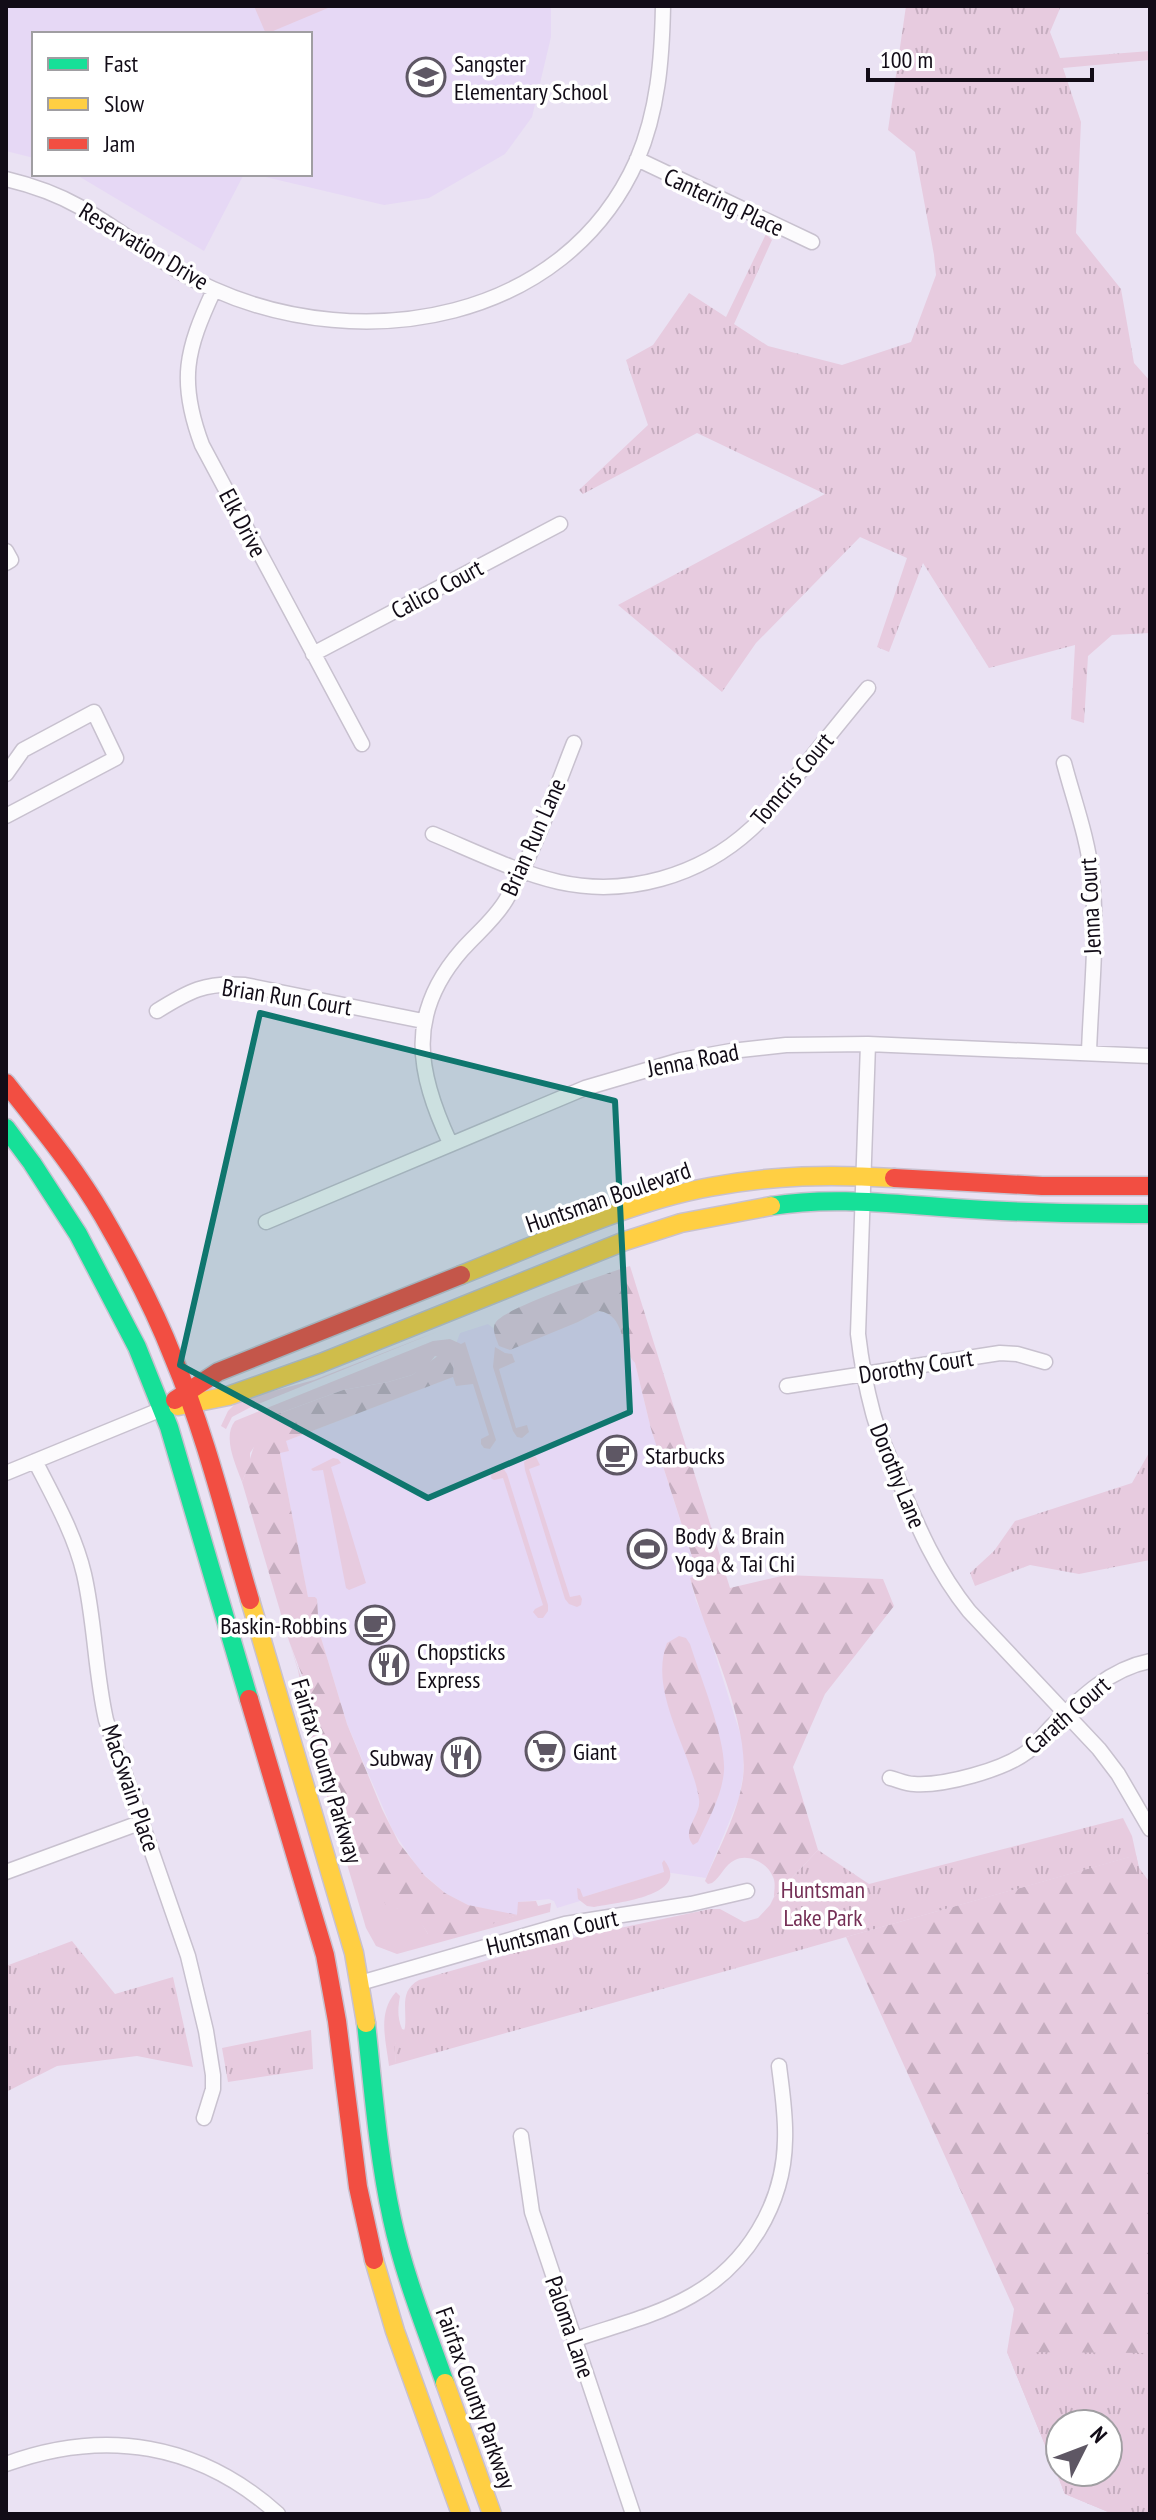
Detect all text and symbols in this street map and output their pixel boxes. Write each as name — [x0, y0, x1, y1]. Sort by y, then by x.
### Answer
legend — [32, 32, 312, 176]
scale bar — [868, 32, 1092, 82]
text: 100 m — [880, 44, 933, 75]
text: Fast — [104, 48, 139, 79]
place label: Sangster Elementary School — [454, 48, 608, 107]
school or university icon: Sangster Elementary School — [405, 56, 447, 98]
text: Slow — [104, 88, 145, 119]
text: Jam — [103, 128, 135, 159]
street label: Cantering Place — [659, 161, 789, 243]
street label: Reservation Drive — [74, 195, 214, 297]
street label: Elk Drive — [212, 483, 274, 563]
street label: Calico Court — [386, 552, 489, 626]
street label: Tomcris Court — [744, 726, 840, 832]
street label: Brian Run Lane — [493, 773, 573, 901]
street label: Jenna Court — [1072, 857, 1108, 956]
street label: Brian Run Court — [220, 971, 354, 1023]
street label: Jenna Road — [644, 1036, 741, 1084]
street label: Huntsman Boulevard — [521, 1154, 695, 1240]
street label: Dorothy Court — [857, 1342, 976, 1390]
street label: Dorothy Lane — [863, 1419, 933, 1533]
cafe icon: Starbucks — [596, 1434, 638, 1476]
place label: Starbucks — [645, 1440, 725, 1471]
place label: Body & Brain Yoga & Tai Chi — [675, 1520, 795, 1579]
sports icon: Body & Brain Yoga & Tai Chi — [626, 1528, 668, 1570]
cafe icon: Baskin-Robbins — [354, 1604, 396, 1646]
place label: Baskin-Robbins — [220, 1610, 347, 1641]
place label: Chopsticks Express — [417, 1636, 505, 1695]
restaurant icon: Chopsticks Express — [368, 1644, 410, 1686]
street label: Carath Court — [1018, 1669, 1117, 1761]
street label: Fairfax County Parkway — [284, 1675, 370, 1867]
street label: MacSwain Place — [95, 1720, 167, 1856]
supermarket icon: Giant — [524, 1730, 566, 1772]
restaurant icon: Subway — [440, 1736, 482, 1778]
place label: Giant — [573, 1736, 617, 1767]
place label: Subway — [369, 1742, 433, 1773]
park label: Huntsman Lake Park — [781, 1874, 865, 1933]
street label: Huntsman Court — [483, 1902, 621, 1962]
street label: Paloma Lane — [538, 2272, 602, 2382]
street label: Fairfax County Parkway — [429, 2303, 523, 2493]
north arrow — [1044, 2408, 1124, 2488]
text: N — [1084, 2421, 1113, 2448]

